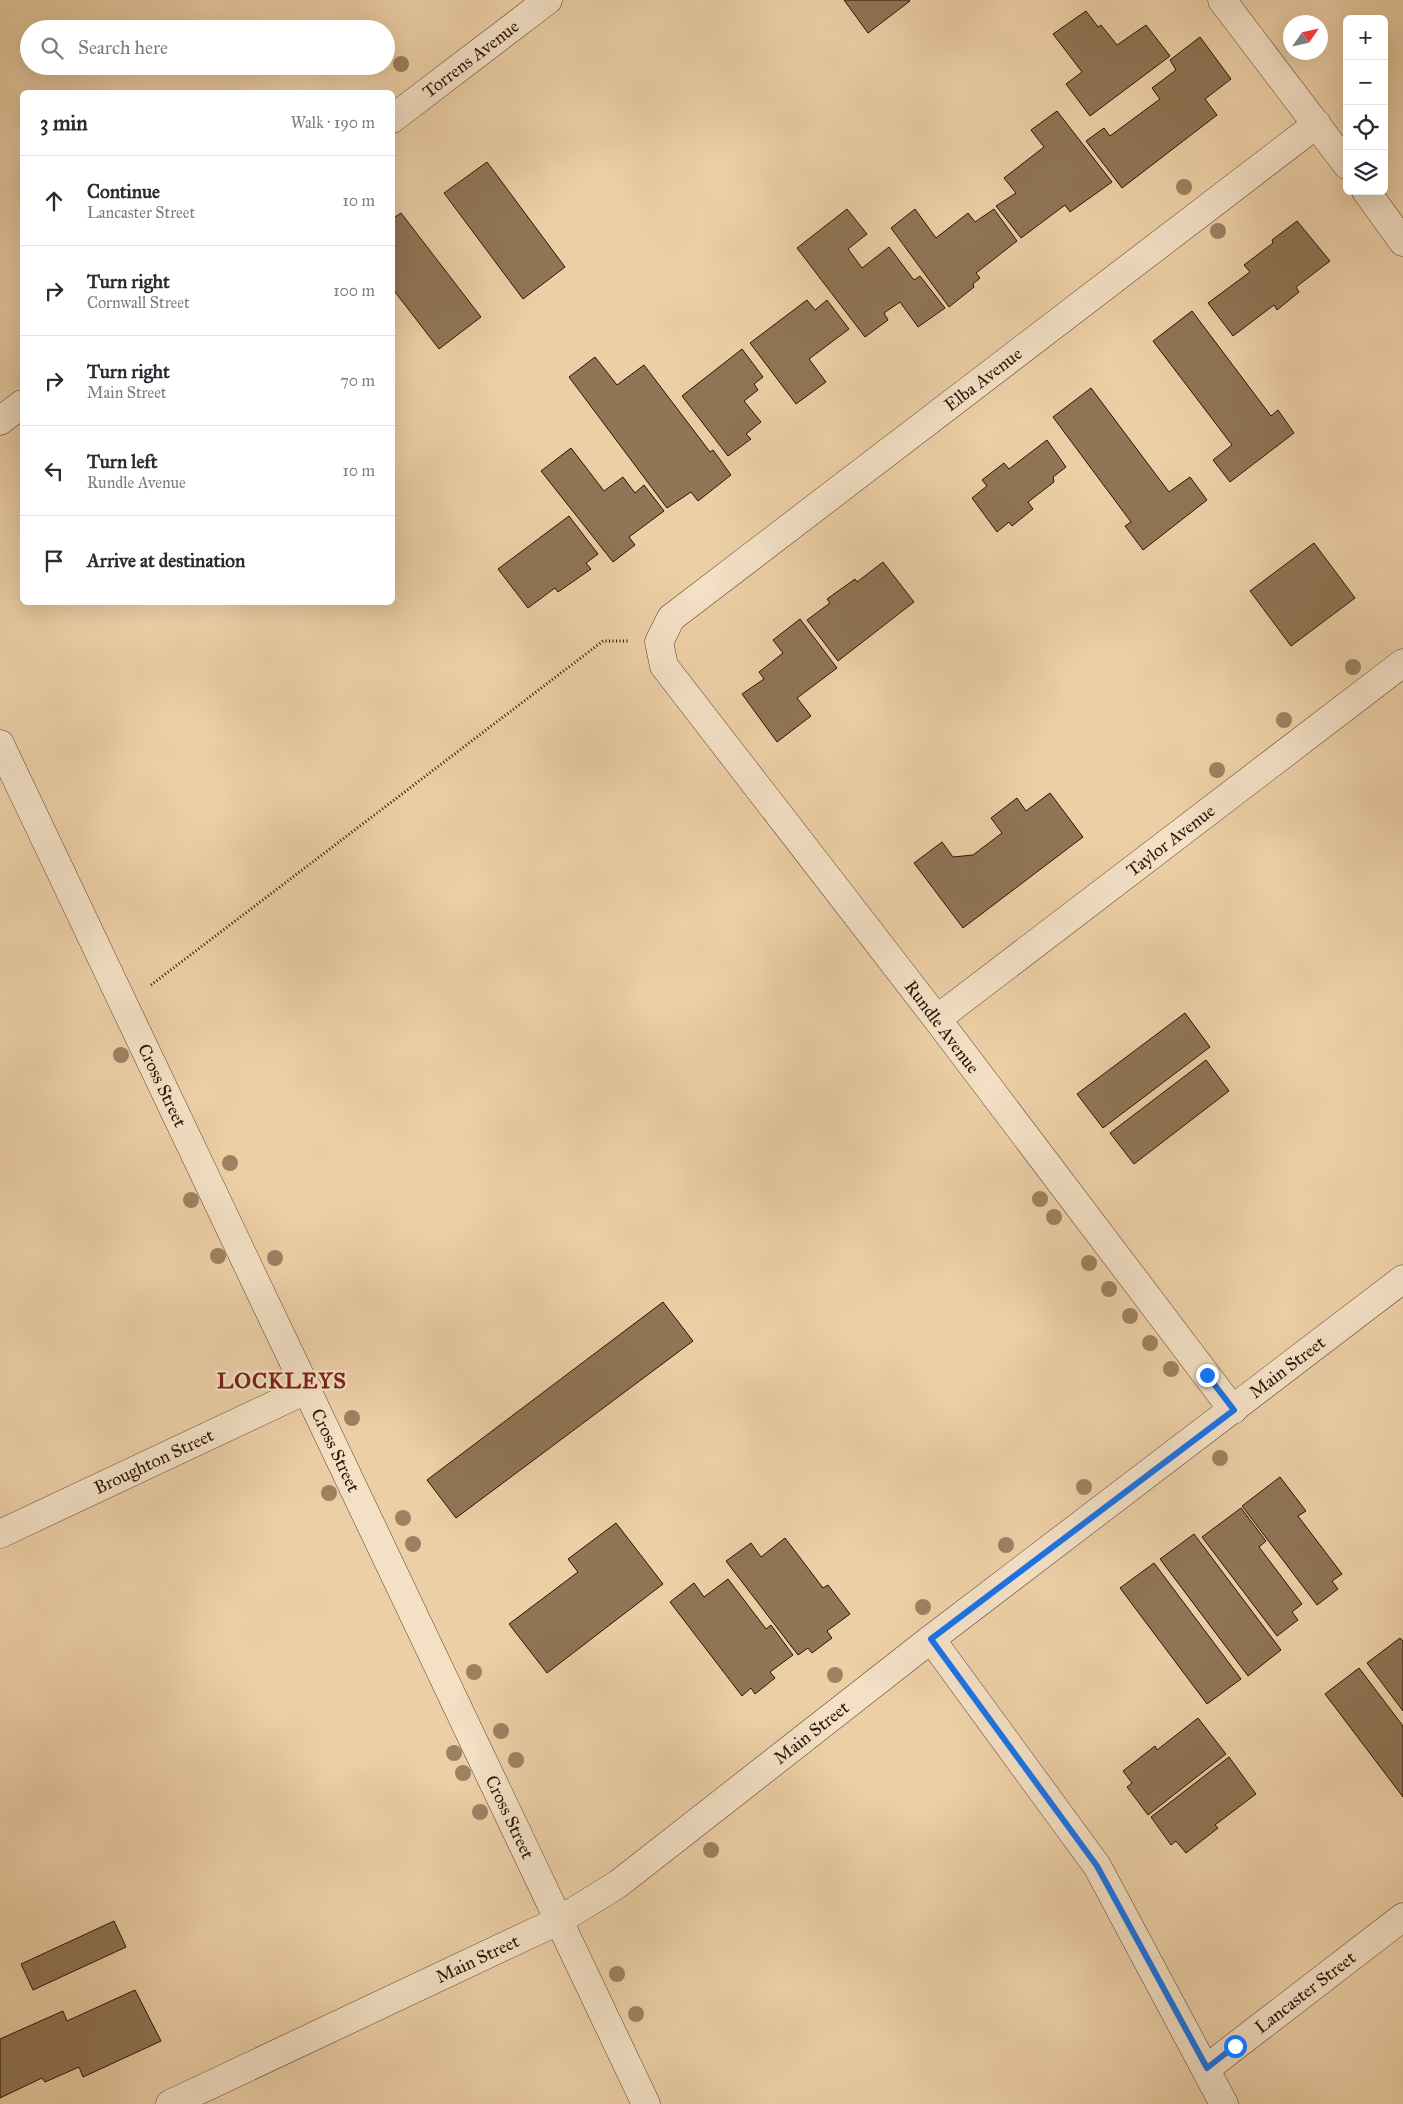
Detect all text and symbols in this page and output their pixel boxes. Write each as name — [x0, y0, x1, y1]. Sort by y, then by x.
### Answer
street label: Torrens Avenue — [418, 15, 523, 103]
north arrow — [1283, 15, 1328, 60]
map controls — [1343, 15, 1388, 195]
button: + — [1343, 15, 1388, 60]
search box — [20, 20, 395, 75]
icon: search — [38, 34, 66, 62]
text: Search here — [78, 36, 168, 59]
button: − — [1343, 60, 1388, 105]
button: locate — [1343, 105, 1388, 150]
text: 3 min — [40, 110, 88, 136]
text: Walk · 190 m — [291, 113, 375, 132]
button: layers — [1343, 150, 1388, 195]
text: Continue — [87, 180, 160, 203]
icon: ahead — [40, 187, 68, 215]
text: 10 m — [343, 191, 375, 210]
text: Lancaster Street — [87, 203, 195, 222]
text: Turn right — [87, 270, 170, 293]
icon: right — [40, 277, 68, 305]
text: 100 m — [333, 281, 375, 300]
text: Cornwall Street — [87, 293, 190, 312]
street label: Elba Avenue — [940, 343, 1026, 416]
text: Turn right — [87, 360, 170, 383]
icon: right — [40, 367, 68, 395]
text: 70 m — [340, 371, 375, 390]
text: Main Street — [87, 383, 167, 402]
text: Turn left — [87, 450, 157, 473]
icon: left — [40, 457, 68, 485]
text: 10 m — [343, 461, 375, 480]
text: Rundle Avenue — [87, 473, 186, 492]
icon: arrive — [40, 547, 68, 575]
text: Arrive at destination — [87, 549, 245, 572]
street label: Taylor Avenue — [1122, 800, 1219, 881]
street label: Rundle Avenue — [900, 976, 984, 1078]
street label: Cross Street — [133, 1040, 192, 1131]
street label: Main Street — [1245, 1331, 1330, 1403]
route end — [1196, 1364, 1219, 1387]
district label: LOCKLEYS — [217, 1367, 347, 1394]
street label: Cross Street — [306, 1405, 365, 1496]
street label: Broughton Street — [90, 1424, 218, 1499]
street label: Main Street — [769, 1696, 854, 1769]
street label: Cross Street — [480, 1772, 539, 1863]
street label: Main Street — [432, 1930, 523, 1988]
street label: Lancaster Street — [1250, 1946, 1361, 2038]
route start — [1224, 2035, 1247, 2058]

